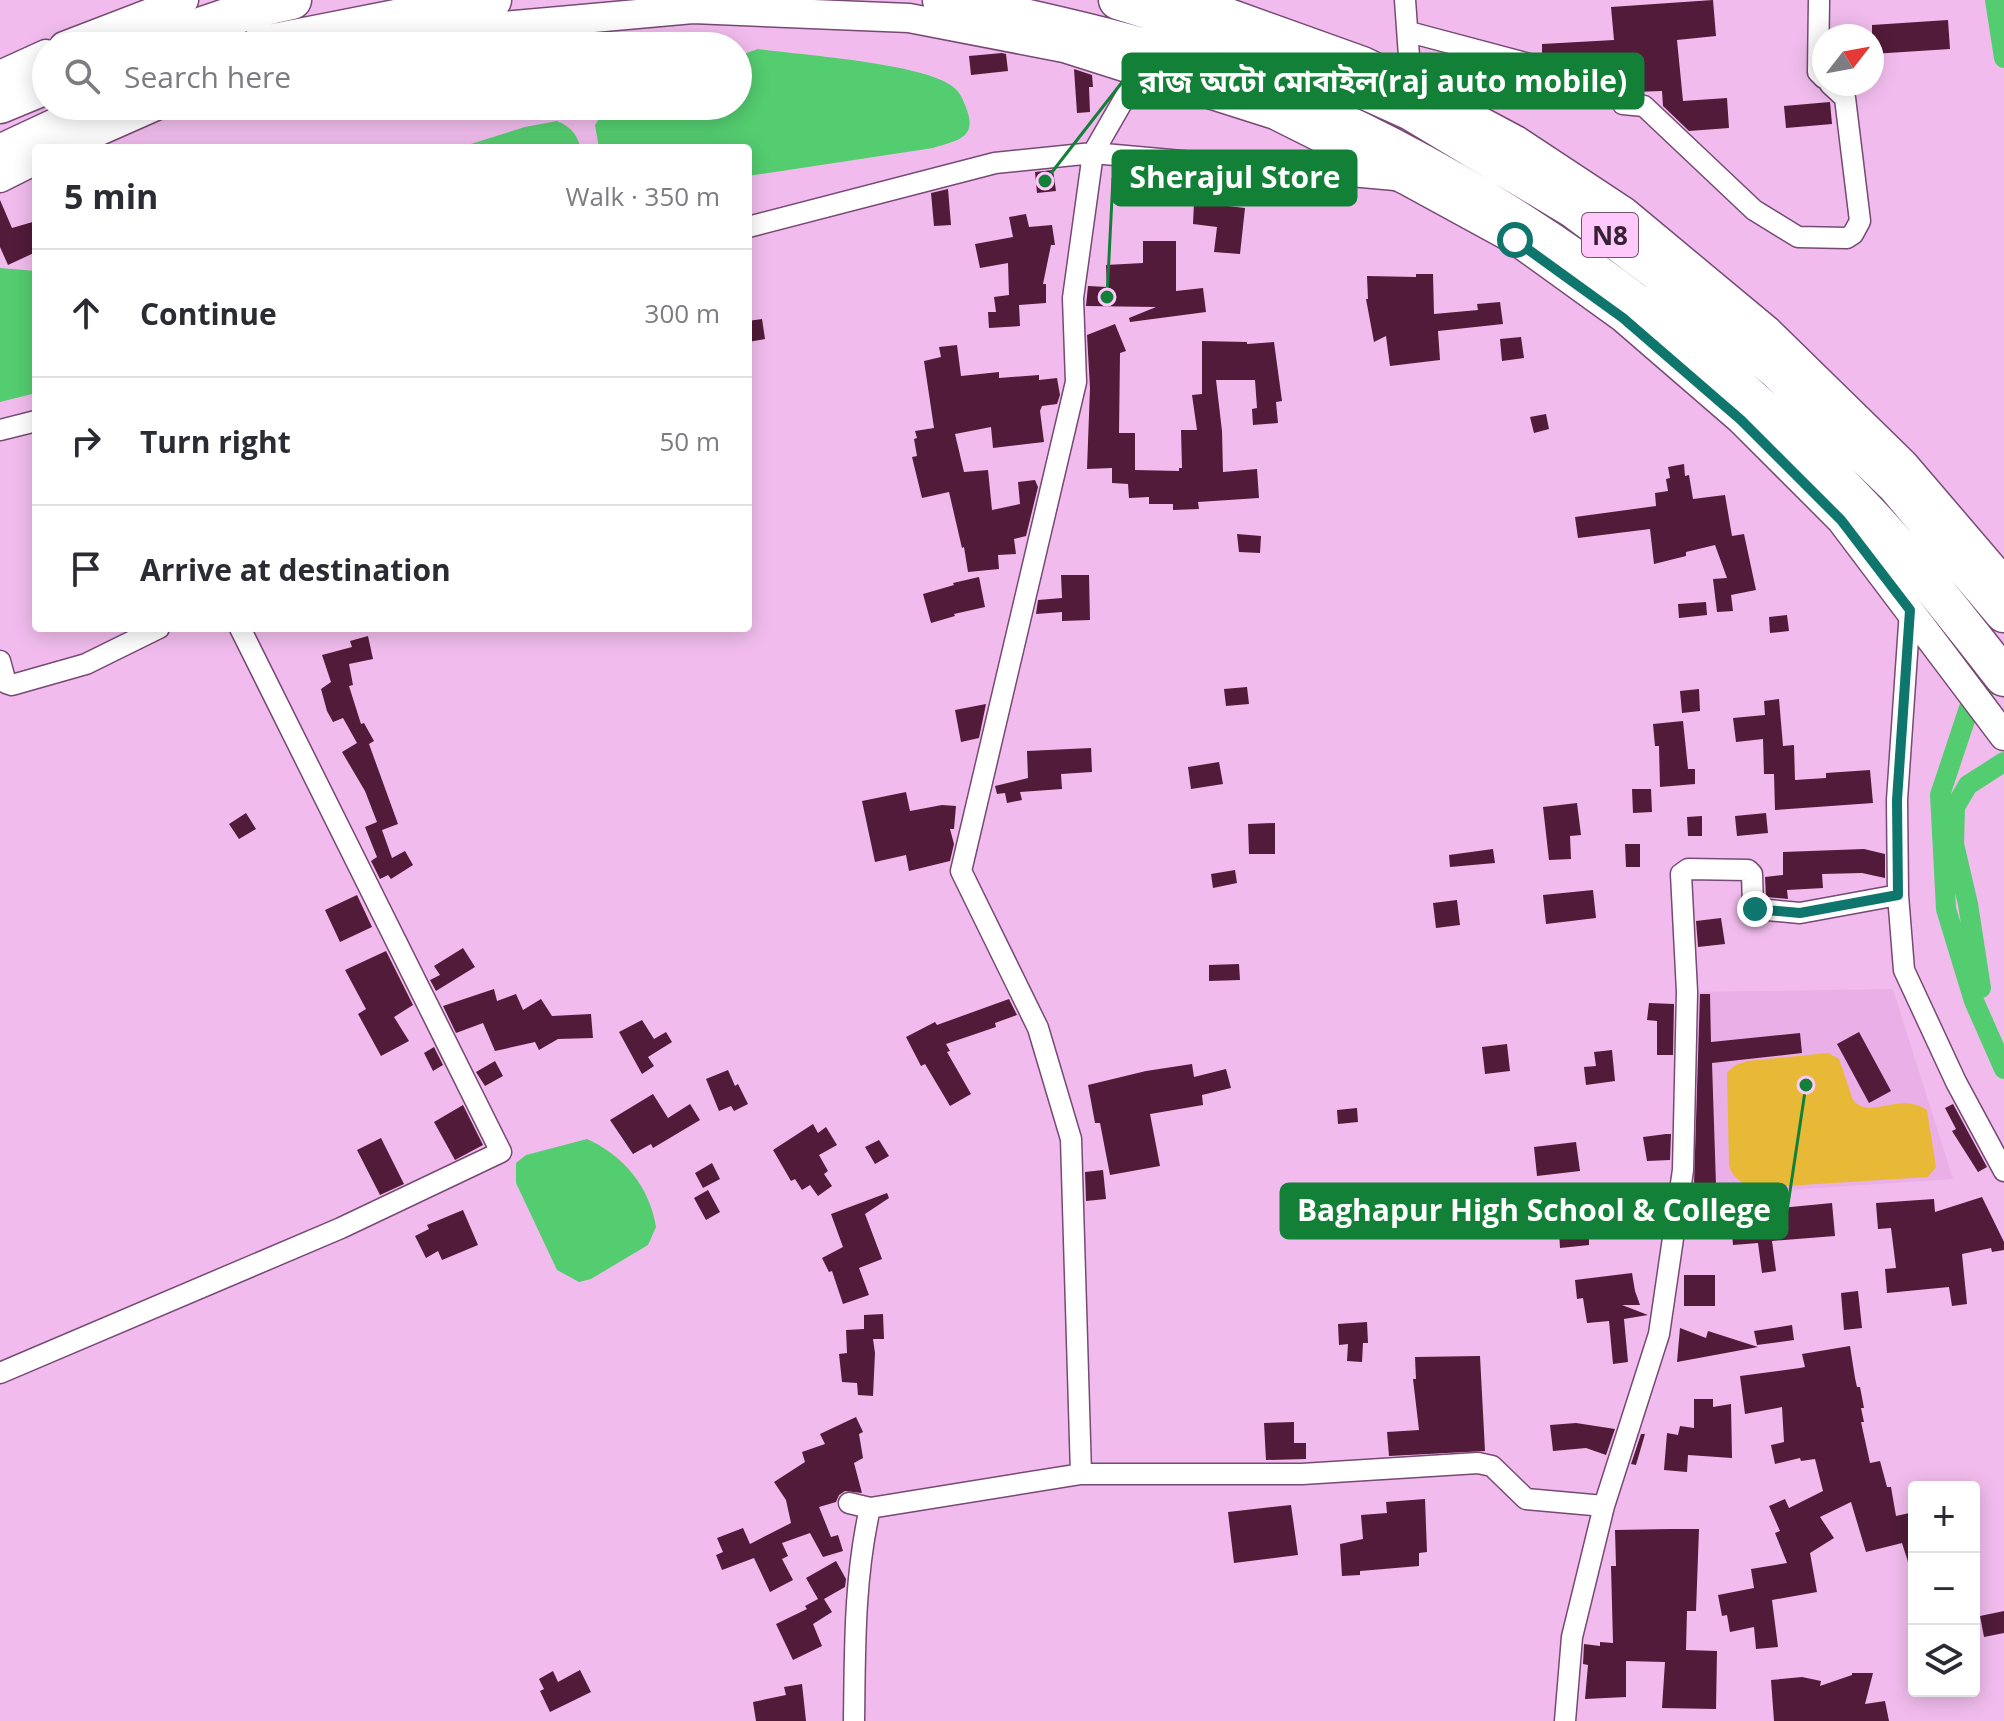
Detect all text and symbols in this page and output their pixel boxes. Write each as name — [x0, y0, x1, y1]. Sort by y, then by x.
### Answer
north arrow — [1812, 24, 1884, 96]
search box — [32, 32, 752, 120]
icon: search — [60, 54, 104, 98]
callout: রাজ অটো মোবাইল(raj auto mobile) — [1123, 54, 1643, 108]
text: Search here — [124, 56, 291, 97]
text: রাজ অটো মোবাইল(raj auto mobile) — [1138, 60, 1627, 101]
callout: Sherajul Store — [1113, 151, 1356, 205]
text: Sherajul Store — [1130, 156, 1341, 197]
text: 5 min — [64, 173, 158, 219]
text: Walk · 350 m — [566, 178, 720, 214]
road number: N8 — [1582, 213, 1638, 257]
route start — [1497, 222, 1533, 258]
icon: ahead — [64, 291, 108, 335]
text: Continue — [140, 293, 277, 334]
text: 300 m — [645, 295, 720, 331]
icon: right — [64, 419, 108, 463]
text: Turn right — [140, 421, 291, 462]
text: 50 m — [659, 423, 720, 459]
icon: arrive — [64, 547, 108, 591]
text: Arrive at destination — [140, 549, 451, 590]
route end — [1737, 891, 1773, 927]
callout: Baghapur High School & College — [1281, 1184, 1787, 1238]
text: Baghapur High School & College — [1297, 1189, 1771, 1230]
map controls — [1908, 1481, 1980, 1697]
button: + — [1908, 1481, 1980, 1553]
button: − — [1908, 1553, 1980, 1625]
button: layers — [1908, 1625, 1980, 1697]

